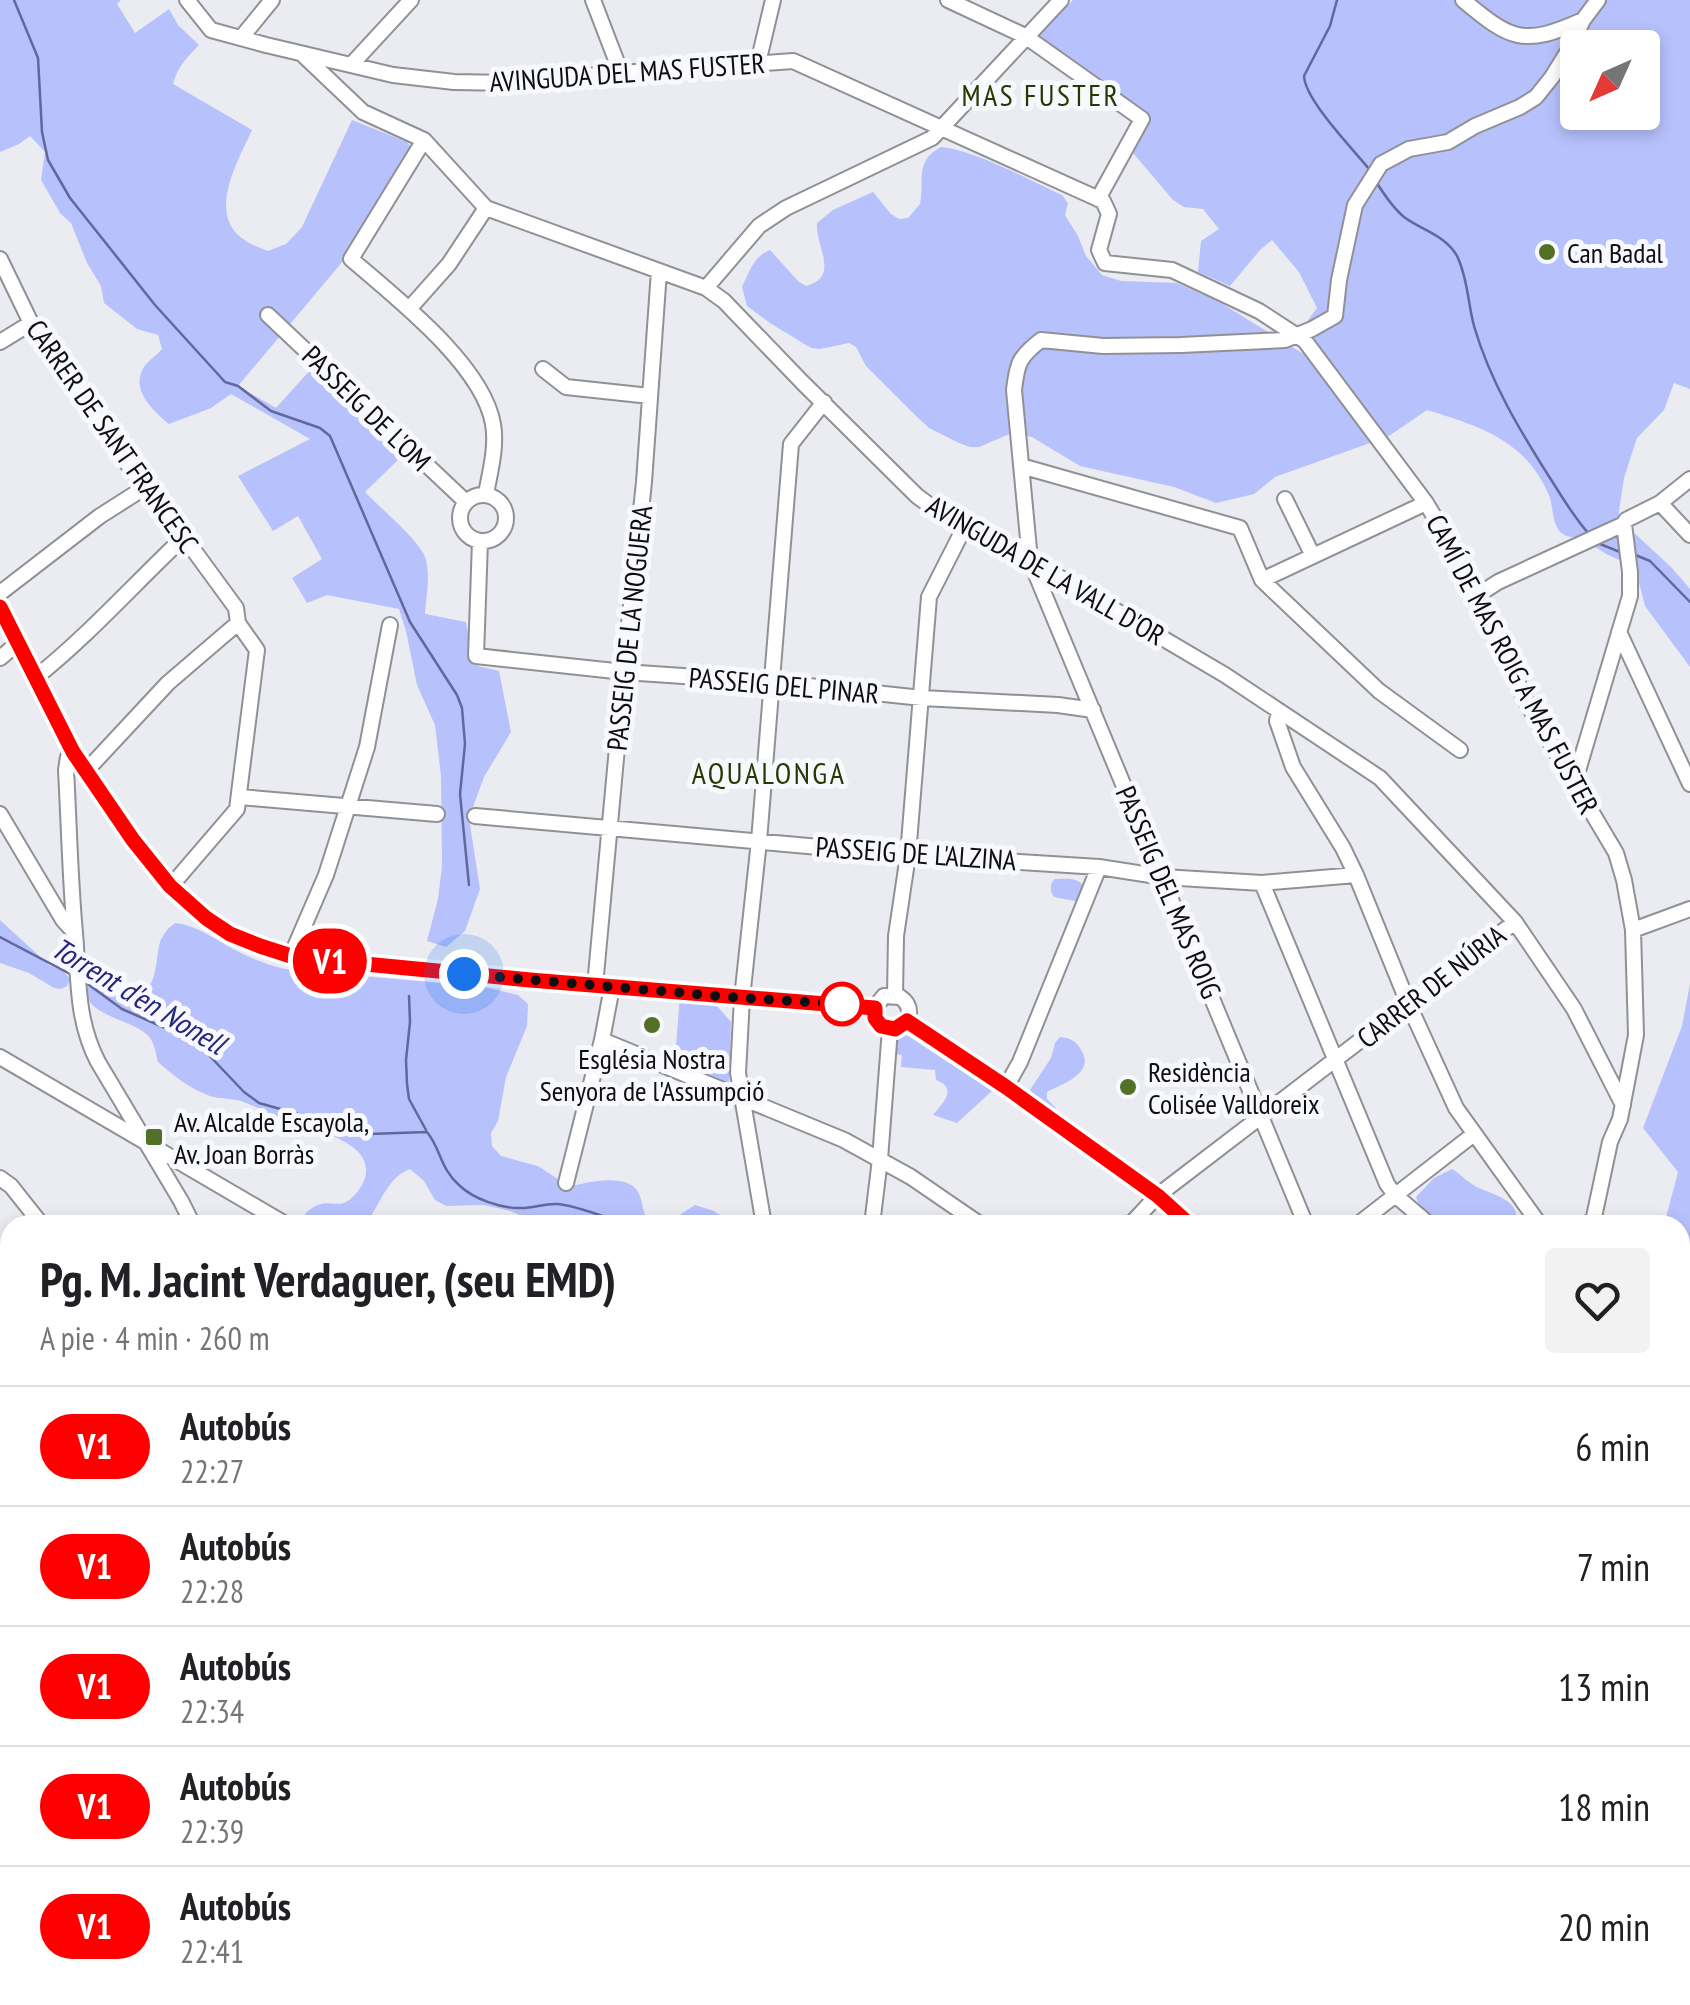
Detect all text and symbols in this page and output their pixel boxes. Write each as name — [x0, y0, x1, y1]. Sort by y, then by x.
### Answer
north arrow — [1560, 30, 1660, 130]
map controls — [1560, 30, 1660, 130]
street label: AVINGUDA DEL MAS FUSTER — [488, 44, 766, 100]
district label: MAS FUSTER — [961, 75, 1121, 114]
place label: Can Badal — [1567, 234, 1664, 271]
marker: Can Badal — [1536, 241, 1558, 263]
street label: CARRER DE SANT FRANCESC — [19, 312, 208, 560]
street label: PASSEIG DE L'OM — [295, 337, 439, 479]
street label: AVINGUDA DE LA VALL D'OR — [920, 487, 1172, 653]
street label: PASSEIG DE LA NOGUERA — [598, 503, 660, 752]
street label: CAMÍ DE MAS ROIG A MAS FUSTER — [1418, 508, 1608, 820]
street label: PASSEIG DEL PINAR — [687, 658, 881, 712]
district label: AQUALONGA — [692, 753, 846, 792]
street label: PASSEIG DEL MAS ROIG — [1108, 780, 1230, 1004]
street label: PASSEIG DE L'ALZINA — [814, 828, 1018, 879]
street label: CARRER DE NÚRIA — [1349, 916, 1514, 1056]
water label: Torrent d'en Nonell — [45, 928, 236, 1064]
line badge: V1 — [285, 928, 375, 994]
text: V1 — [313, 938, 347, 984]
your location — [439, 949, 489, 999]
unlabelled marker — [821, 983, 863, 1025]
marker: Església Nostra Senyora de l'Assumpció — [641, 1014, 663, 1036]
place label: Església Nostra Senyora de l'Assumpció — [540, 1040, 764, 1109]
place label: Residència Colisée Valldoreix — [1148, 1053, 1320, 1122]
marker: Residència Colisée Valldoreix — [1117, 1076, 1139, 1098]
place label: Av. Alcalde Escayola, Av. Joan Borràs — [174, 1103, 369, 1172]
marker: Av. Alcalde Escayola, Av. Joan Borràs — [143, 1126, 165, 1148]
text: Pg. M. Jacint Verdaguer, (seu EMD) — [40, 1248, 616, 1310]
button: heart — [1545, 1248, 1650, 1353]
text: A pie · 4 min · 260 m — [40, 1317, 270, 1359]
text: Autobús — [180, 1401, 291, 1450]
text: 6 min — [1575, 1422, 1650, 1471]
text: V1 — [78, 1423, 112, 1469]
text: 22:27 — [180, 1450, 244, 1492]
text: Autobús — [180, 1521, 291, 1570]
text: 7 min — [1577, 1542, 1650, 1591]
text: V1 — [78, 1543, 112, 1589]
text: 22:28 — [180, 1570, 244, 1612]
text: Autobús — [180, 1641, 291, 1690]
text: 13 min — [1558, 1662, 1650, 1711]
text: V1 — [78, 1663, 112, 1709]
text: 22:34 — [180, 1690, 244, 1732]
text: Autobús — [180, 1761, 291, 1810]
text: 18 min — [1558, 1782, 1650, 1831]
text: V1 — [78, 1783, 112, 1829]
text: 22:39 — [180, 1810, 244, 1852]
text: Autobús — [180, 1881, 291, 1930]
text: 20 min — [1558, 1902, 1650, 1951]
text: V1 — [78, 1903, 112, 1949]
text: 22:41 — [180, 1930, 244, 1972]

